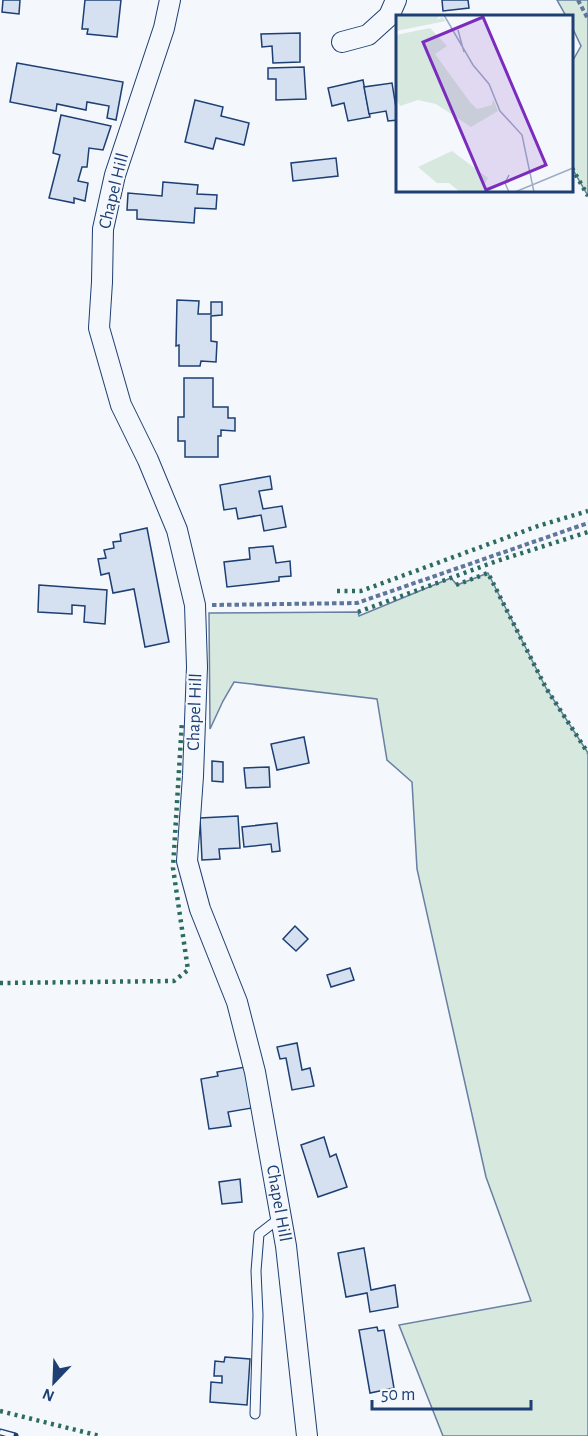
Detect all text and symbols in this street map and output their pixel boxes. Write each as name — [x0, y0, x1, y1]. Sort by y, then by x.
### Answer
inset map — [396, 15, 573, 192]
street label: Chapel Hill — [96, 151, 132, 231]
street label: Chapel Hill — [185, 673, 205, 751]
street label: Chapel Hill — [263, 1163, 294, 1243]
north arrow — [24, 1352, 84, 1412]
scale bar — [372, 1373, 531, 1411]
text: N — [40, 1385, 57, 1404]
text: 50 m — [381, 1386, 415, 1404]

